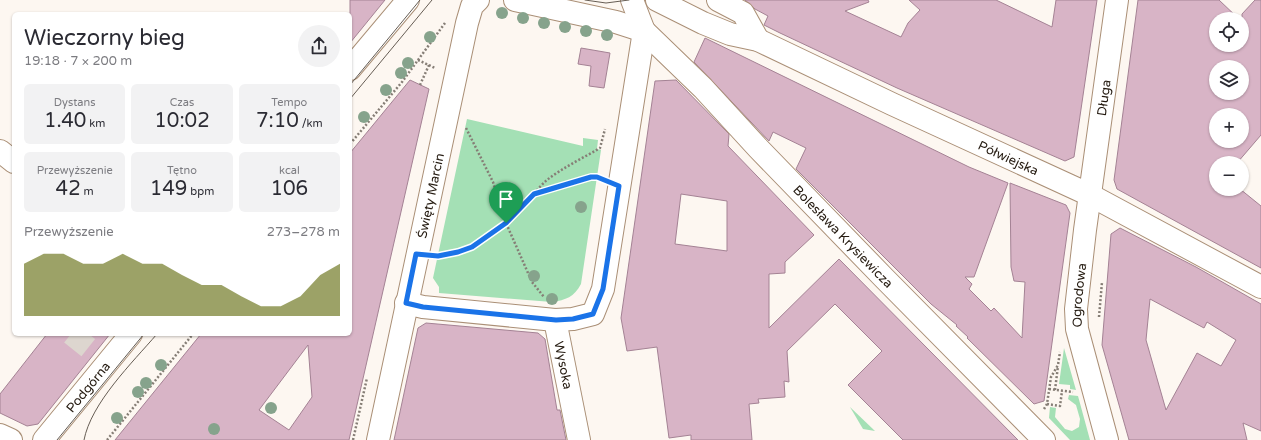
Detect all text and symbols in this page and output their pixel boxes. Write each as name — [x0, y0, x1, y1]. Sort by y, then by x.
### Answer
map controls — [1209, 12, 1249, 196]
button: locate — [1209, 12, 1249, 52]
text: Wieczorny bieg — [24, 25, 185, 51]
button: share — [298, 25, 340, 67]
text: 19:18 · 7 × 200 m — [24, 53, 132, 69]
button: layers — [1209, 60, 1249, 100]
street label: Długa — [1094, 79, 1115, 117]
text: Dystans — [54, 96, 96, 109]
text: Czas — [170, 96, 194, 109]
text: Tempo — [271, 96, 307, 109]
button: + — [1209, 108, 1249, 148]
text: 1.40 — [44, 109, 86, 133]
text: 10:02 — [154, 109, 210, 133]
text: 7:10 — [256, 109, 299, 133]
text: km — [86, 117, 105, 130]
text: /km — [299, 117, 323, 130]
street label: Półwiejska — [975, 138, 1041, 179]
street label: Święty Marcin — [414, 152, 448, 240]
button: − — [1209, 156, 1249, 196]
text: Przewyższenie — [37, 164, 113, 177]
text: Tętno — [167, 164, 197, 177]
text: kcal — [279, 164, 300, 177]
text: 42 — [56, 177, 81, 201]
text: 149 — [150, 177, 187, 201]
text: 106 — [270, 177, 308, 201]
pin — [489, 182, 523, 223]
street label: Bolesława Krysiewicza — [789, 182, 896, 292]
text: m — [81, 185, 94, 198]
text: bpm — [187, 185, 214, 198]
icon: arrive — [495, 188, 517, 210]
text: Przewyższenie — [24, 224, 114, 240]
text: 273–278 m — [267, 224, 340, 240]
street label: Ogrodowa — [1069, 262, 1090, 328]
street label: Wysoka — [550, 340, 576, 391]
street label: Podgórna — [63, 359, 114, 416]

